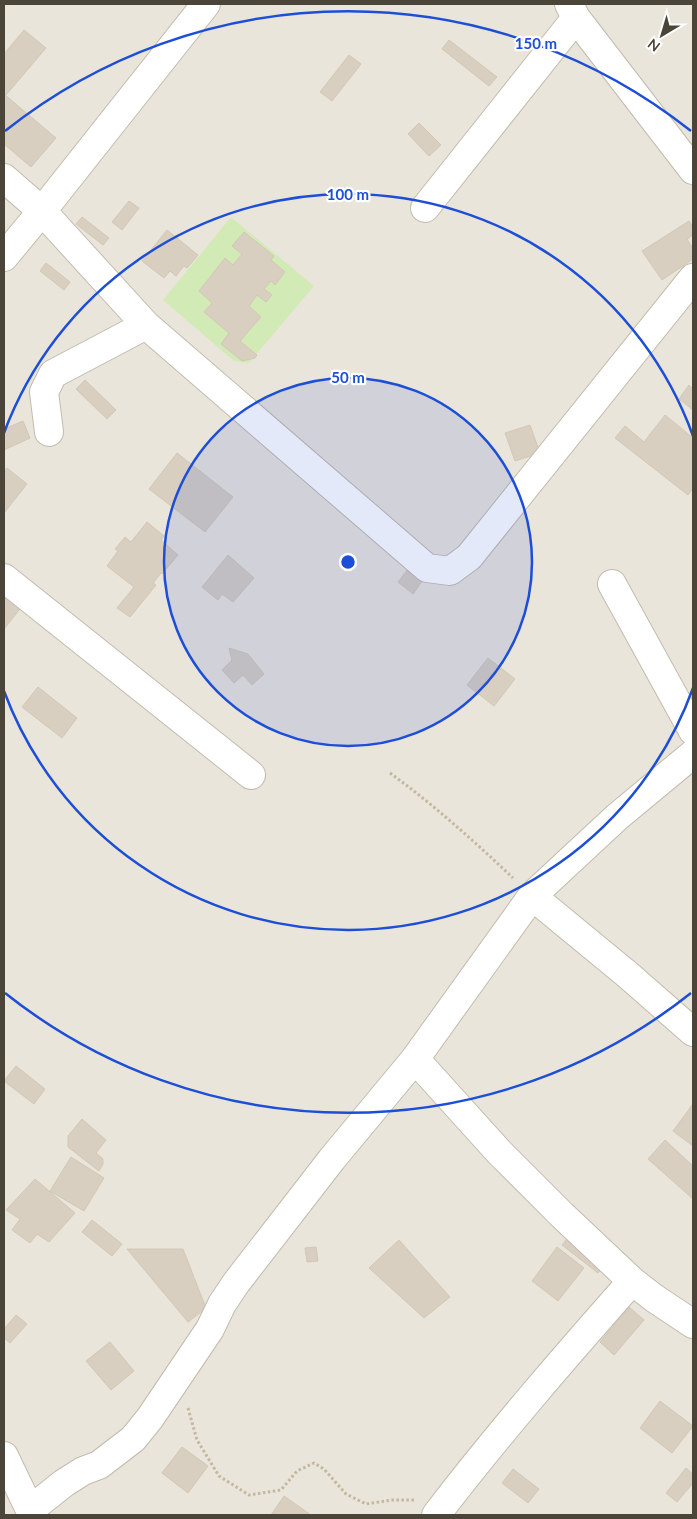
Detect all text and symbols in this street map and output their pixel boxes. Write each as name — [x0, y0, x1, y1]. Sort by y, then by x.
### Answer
north arrow — [637, 10, 687, 60]
text: 150 m — [515, 34, 557, 52]
text: N — [644, 36, 663, 56]
text: 100 m — [327, 185, 369, 203]
text: 50 m — [331, 368, 365, 386]
centre of rings — [339, 553, 357, 571]

